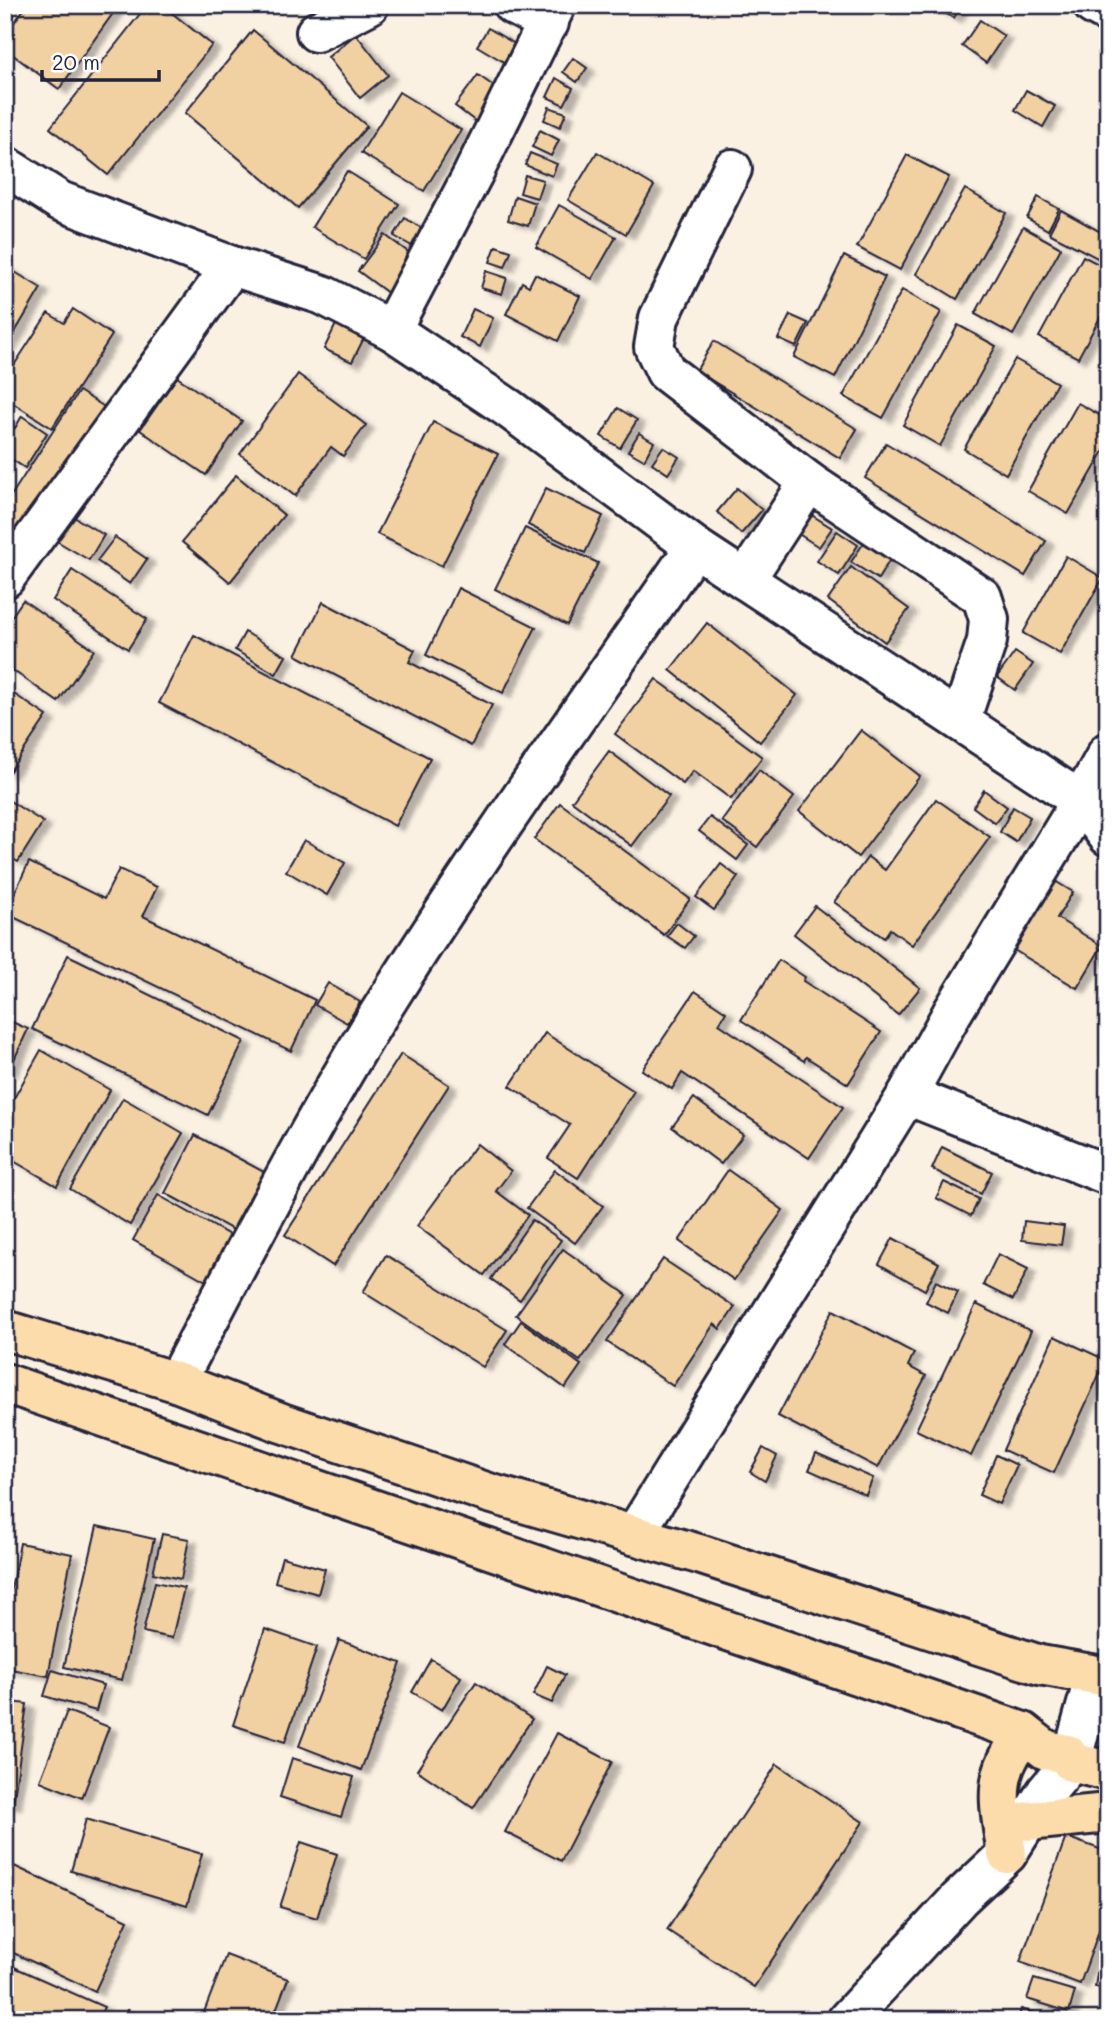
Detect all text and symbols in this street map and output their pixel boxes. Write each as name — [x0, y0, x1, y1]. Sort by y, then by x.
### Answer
scale bar — [42, 38, 159, 82]
text: 20 m — [52, 48, 100, 75]

